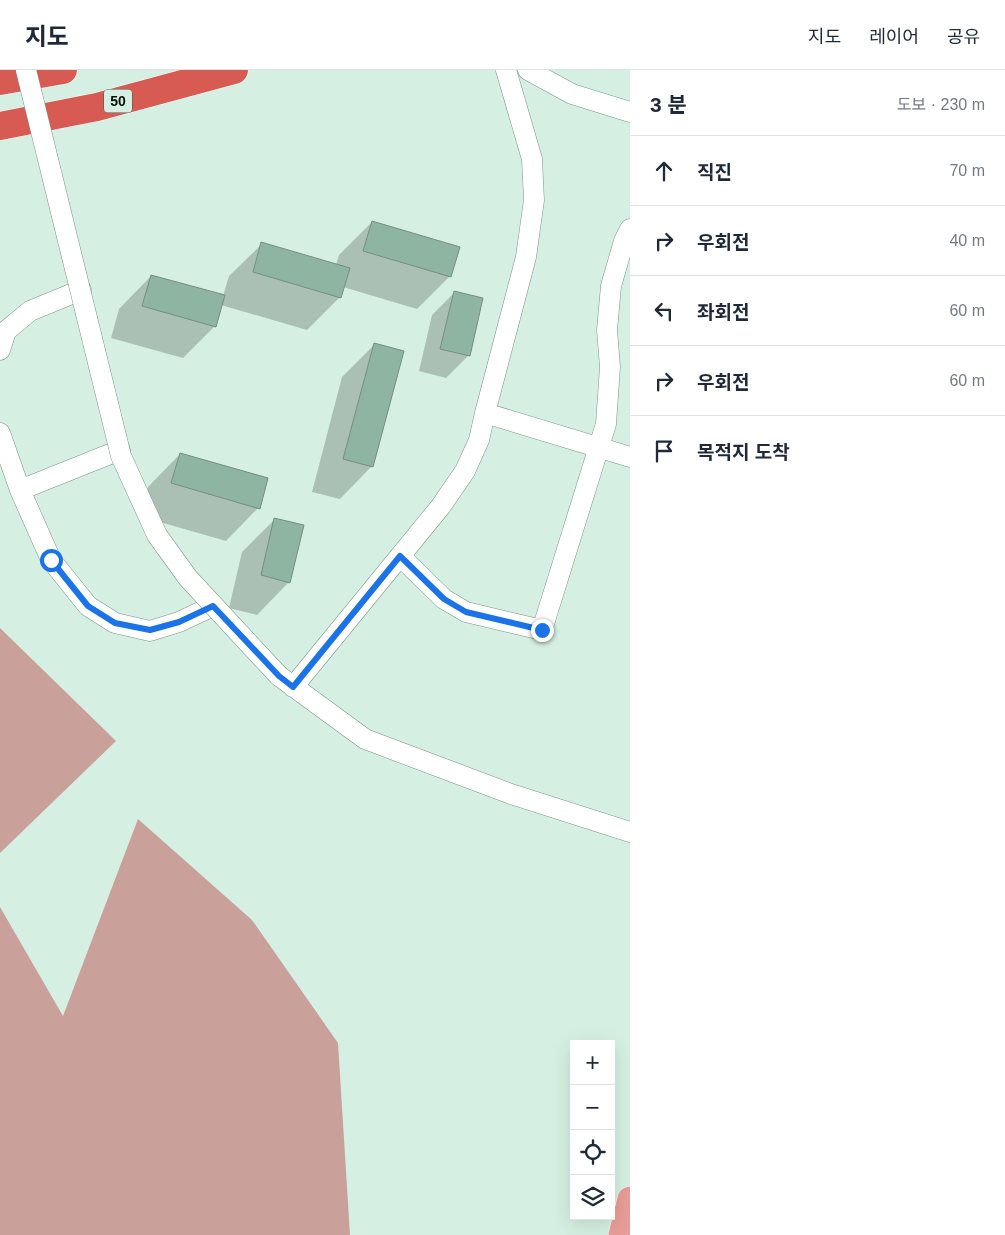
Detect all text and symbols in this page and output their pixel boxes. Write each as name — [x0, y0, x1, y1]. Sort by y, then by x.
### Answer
text: 지도 — [25, 23, 69, 50]
text: 지도 — [808, 27, 841, 47]
text: 레이어 — [869, 27, 919, 47]
text: 공유 — [947, 27, 980, 47]
road number: 50 — [104, 90, 132, 112]
text: 3 분 — [650, 93, 687, 116]
text: 도보 · 230 m — [897, 96, 985, 113]
icon: ahead — [650, 157, 678, 185]
text: 직진 — [697, 162, 732, 183]
text: 70 m — [949, 162, 985, 179]
icon: right — [650, 227, 678, 255]
text: 우회전 — [697, 232, 749, 253]
text: 40 m — [949, 232, 985, 249]
icon: left — [650, 297, 678, 325]
text: 좌회전 — [697, 302, 749, 323]
text: 60 m — [949, 302, 985, 319]
icon: right — [650, 367, 678, 395]
text: 우회전 — [697, 372, 749, 393]
text: 60 m — [949, 372, 985, 389]
icon: arrive — [650, 437, 678, 465]
text: 목적지 도착 — [697, 442, 790, 463]
route start — [40, 549, 63, 572]
route end — [531, 619, 554, 642]
map controls — [570, 1040, 615, 1220]
button: + — [570, 1040, 615, 1085]
button: − — [570, 1085, 615, 1130]
button: locate — [570, 1130, 615, 1175]
button: layers — [570, 1175, 615, 1220]

